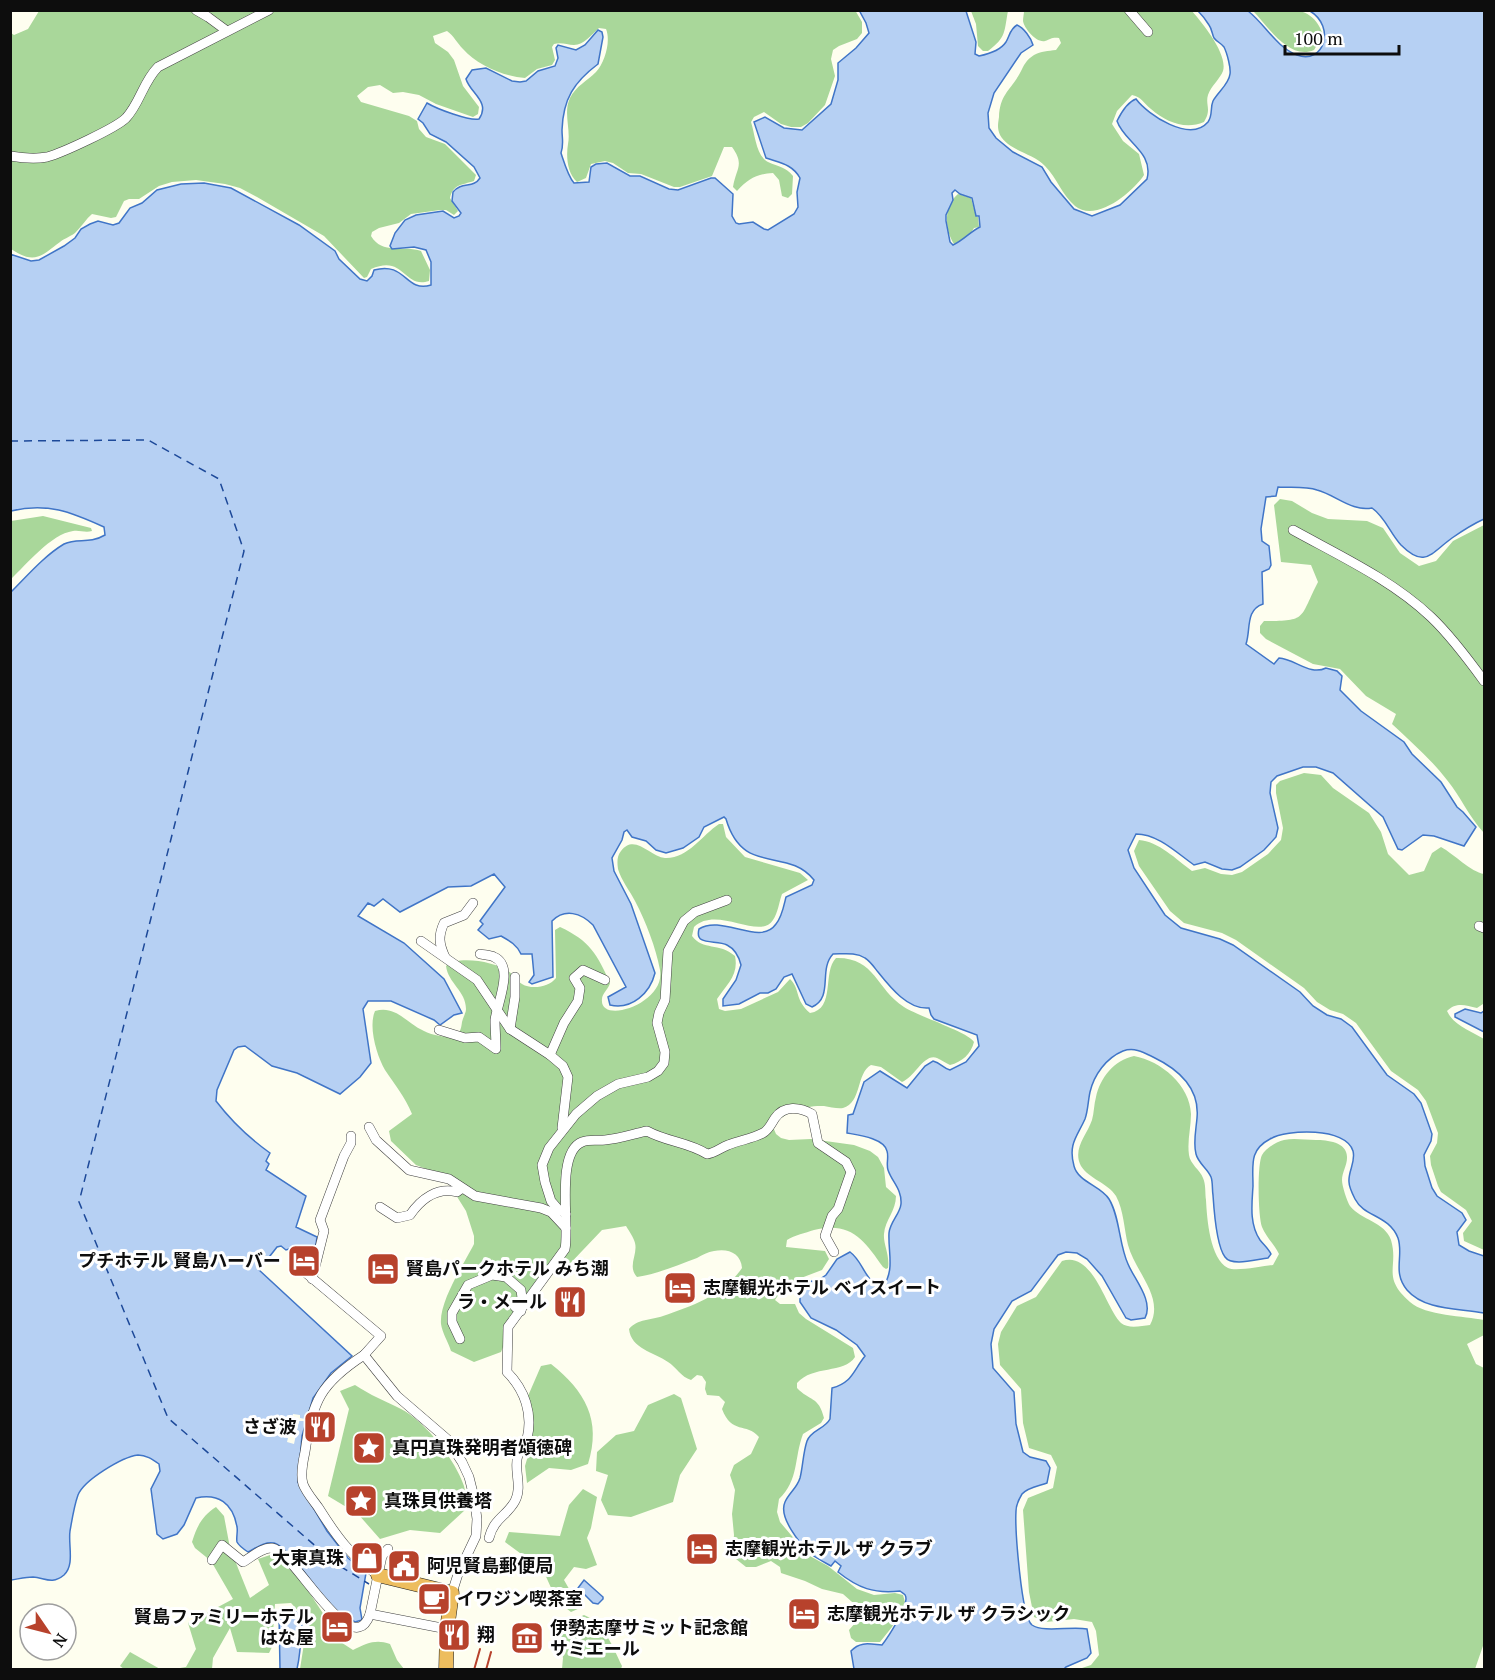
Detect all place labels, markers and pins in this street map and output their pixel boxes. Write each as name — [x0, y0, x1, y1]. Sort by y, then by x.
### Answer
hotel icon: プチホテル 賢島ハーバー — [286, 1243, 322, 1279]
place label: プチホテル 賢島ハーバー — [78, 1248, 281, 1272]
hotel icon: 賢島パークホテル みち潮 — [365, 1251, 401, 1287]
place label: 賢島パークホテル みち潮 — [406, 1256, 609, 1280]
hotel icon: 志摩観光ホテル ベイスイート — [662, 1270, 698, 1306]
place label: 志摩観光ホテル ベイスイート — [703, 1275, 941, 1299]
restaurant icon: ラ・メール — [552, 1284, 588, 1320]
place label: ラ・メール — [457, 1289, 547, 1313]
restaurant icon: さざ波 — [302, 1409, 338, 1445]
place label: さざ波 — [243, 1414, 297, 1438]
place icon: 真円真珠発明者頌徳碑 — [351, 1430, 387, 1466]
place label: 真円真珠発明者頌徳碑 — [392, 1435, 572, 1459]
place icon: 真珠貝供養塔 — [343, 1483, 379, 1519]
place label: 真珠貝供養塔 — [384, 1488, 492, 1512]
hotel icon: 志摩観光ホテル ザ クラブ — [684, 1531, 720, 1567]
place label: 志摩観光ホテル ザ クラブ — [725, 1536, 933, 1560]
shop icon: 大東真珠 — [349, 1540, 385, 1576]
place label: 大東真珠 — [272, 1545, 344, 1569]
public building icon: 阿児賢島郵便局 — [386, 1548, 422, 1584]
place label: 阿児賢島郵便局 — [427, 1553, 553, 1577]
cafe icon: イワジン喫茶室 — [416, 1581, 452, 1617]
place label: イワジン喫茶室 — [457, 1586, 583, 1610]
hotel icon: 志摩観光ホテル ザ クラシック — [786, 1596, 822, 1632]
place label: 志摩観光ホテル ザ クラシック — [827, 1601, 1070, 1625]
place label: 賢島ファミリーホテル はな屋 — [134, 1604, 314, 1649]
hotel icon: 賢島ファミリーホテル はな屋 — [319, 1609, 355, 1645]
place label: 伊勢志摩サミット記念館 サミエール — [550, 1615, 748, 1660]
restaurant icon: 翔 — [436, 1617, 472, 1653]
museum icon: 伊勢志摩サミット記念館 サミエール — [509, 1620, 545, 1656]
place label: 翔 — [477, 1622, 495, 1646]

